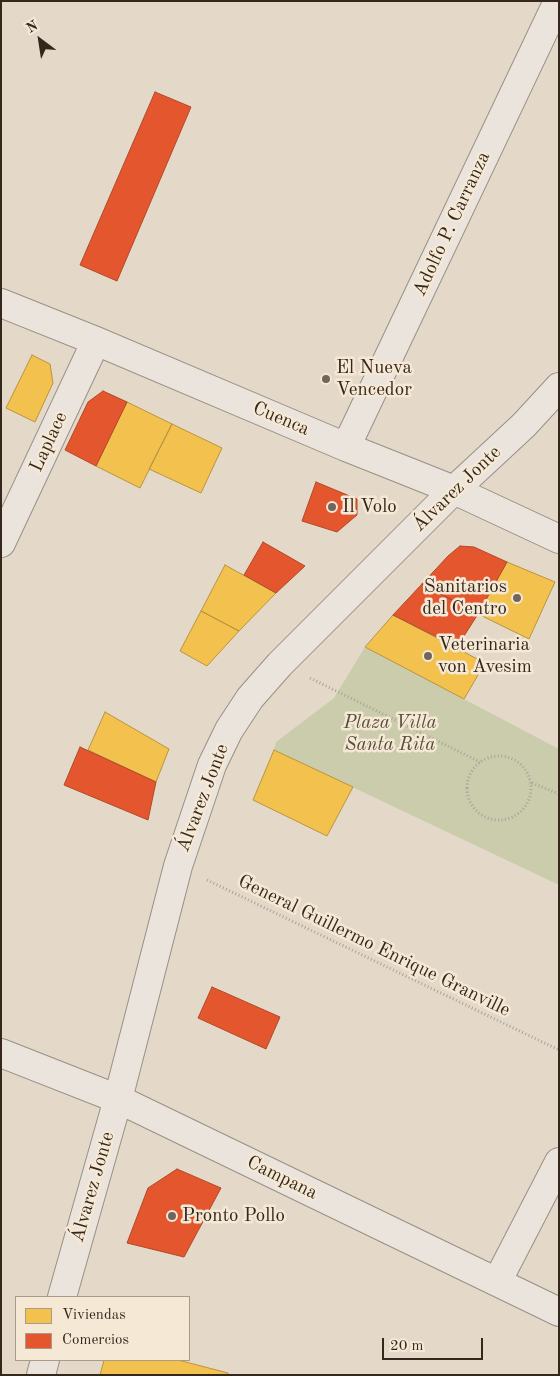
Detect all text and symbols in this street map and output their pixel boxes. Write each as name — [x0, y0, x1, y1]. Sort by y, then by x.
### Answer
north arrow — [15, 15, 65, 65]
text: N — [24, 18, 40, 36]
street label: Adolfo P. Carranza — [409, 148, 495, 300]
place label: El Nueva Vencedor — [336, 357, 412, 401]
marker: El Nueva Vencedor — [320, 373, 332, 385]
street label: Cuenca — [249, 397, 313, 441]
street label: Laplace — [25, 408, 73, 476]
street label: Álvarez Jonte — [408, 441, 506, 537]
place label: Il Volo — [342, 496, 397, 518]
marker: Il Volo — [326, 501, 338, 513]
place label: Sanitarios del Centro — [422, 576, 507, 620]
marker: Sanitarios del Centro — [511, 592, 523, 604]
place label: Veterinaria von Avesim — [438, 634, 532, 678]
marker: Veterinaria von Avesim — [422, 650, 434, 662]
park label: Plaza Villa Santa Rita — [343, 712, 437, 756]
street label: Álvarez Jonte — [172, 741, 234, 855]
street label: General Guillermo Enrique Granville — [234, 870, 514, 1022]
street label: Álvarez Jonte — [66, 1129, 120, 1245]
street label: Campana — [243, 1151, 321, 1205]
place label: Pronto Pollo — [182, 1205, 285, 1227]
marker: Pronto Pollo — [166, 1210, 178, 1222]
legend — [15, 1296, 190, 1361]
text: Viviendas — [62, 1308, 126, 1323]
scale bar — [385, 1328, 486, 1360]
text: Comercios — [62, 1333, 129, 1348]
text: 20 m — [390, 1339, 424, 1354]

